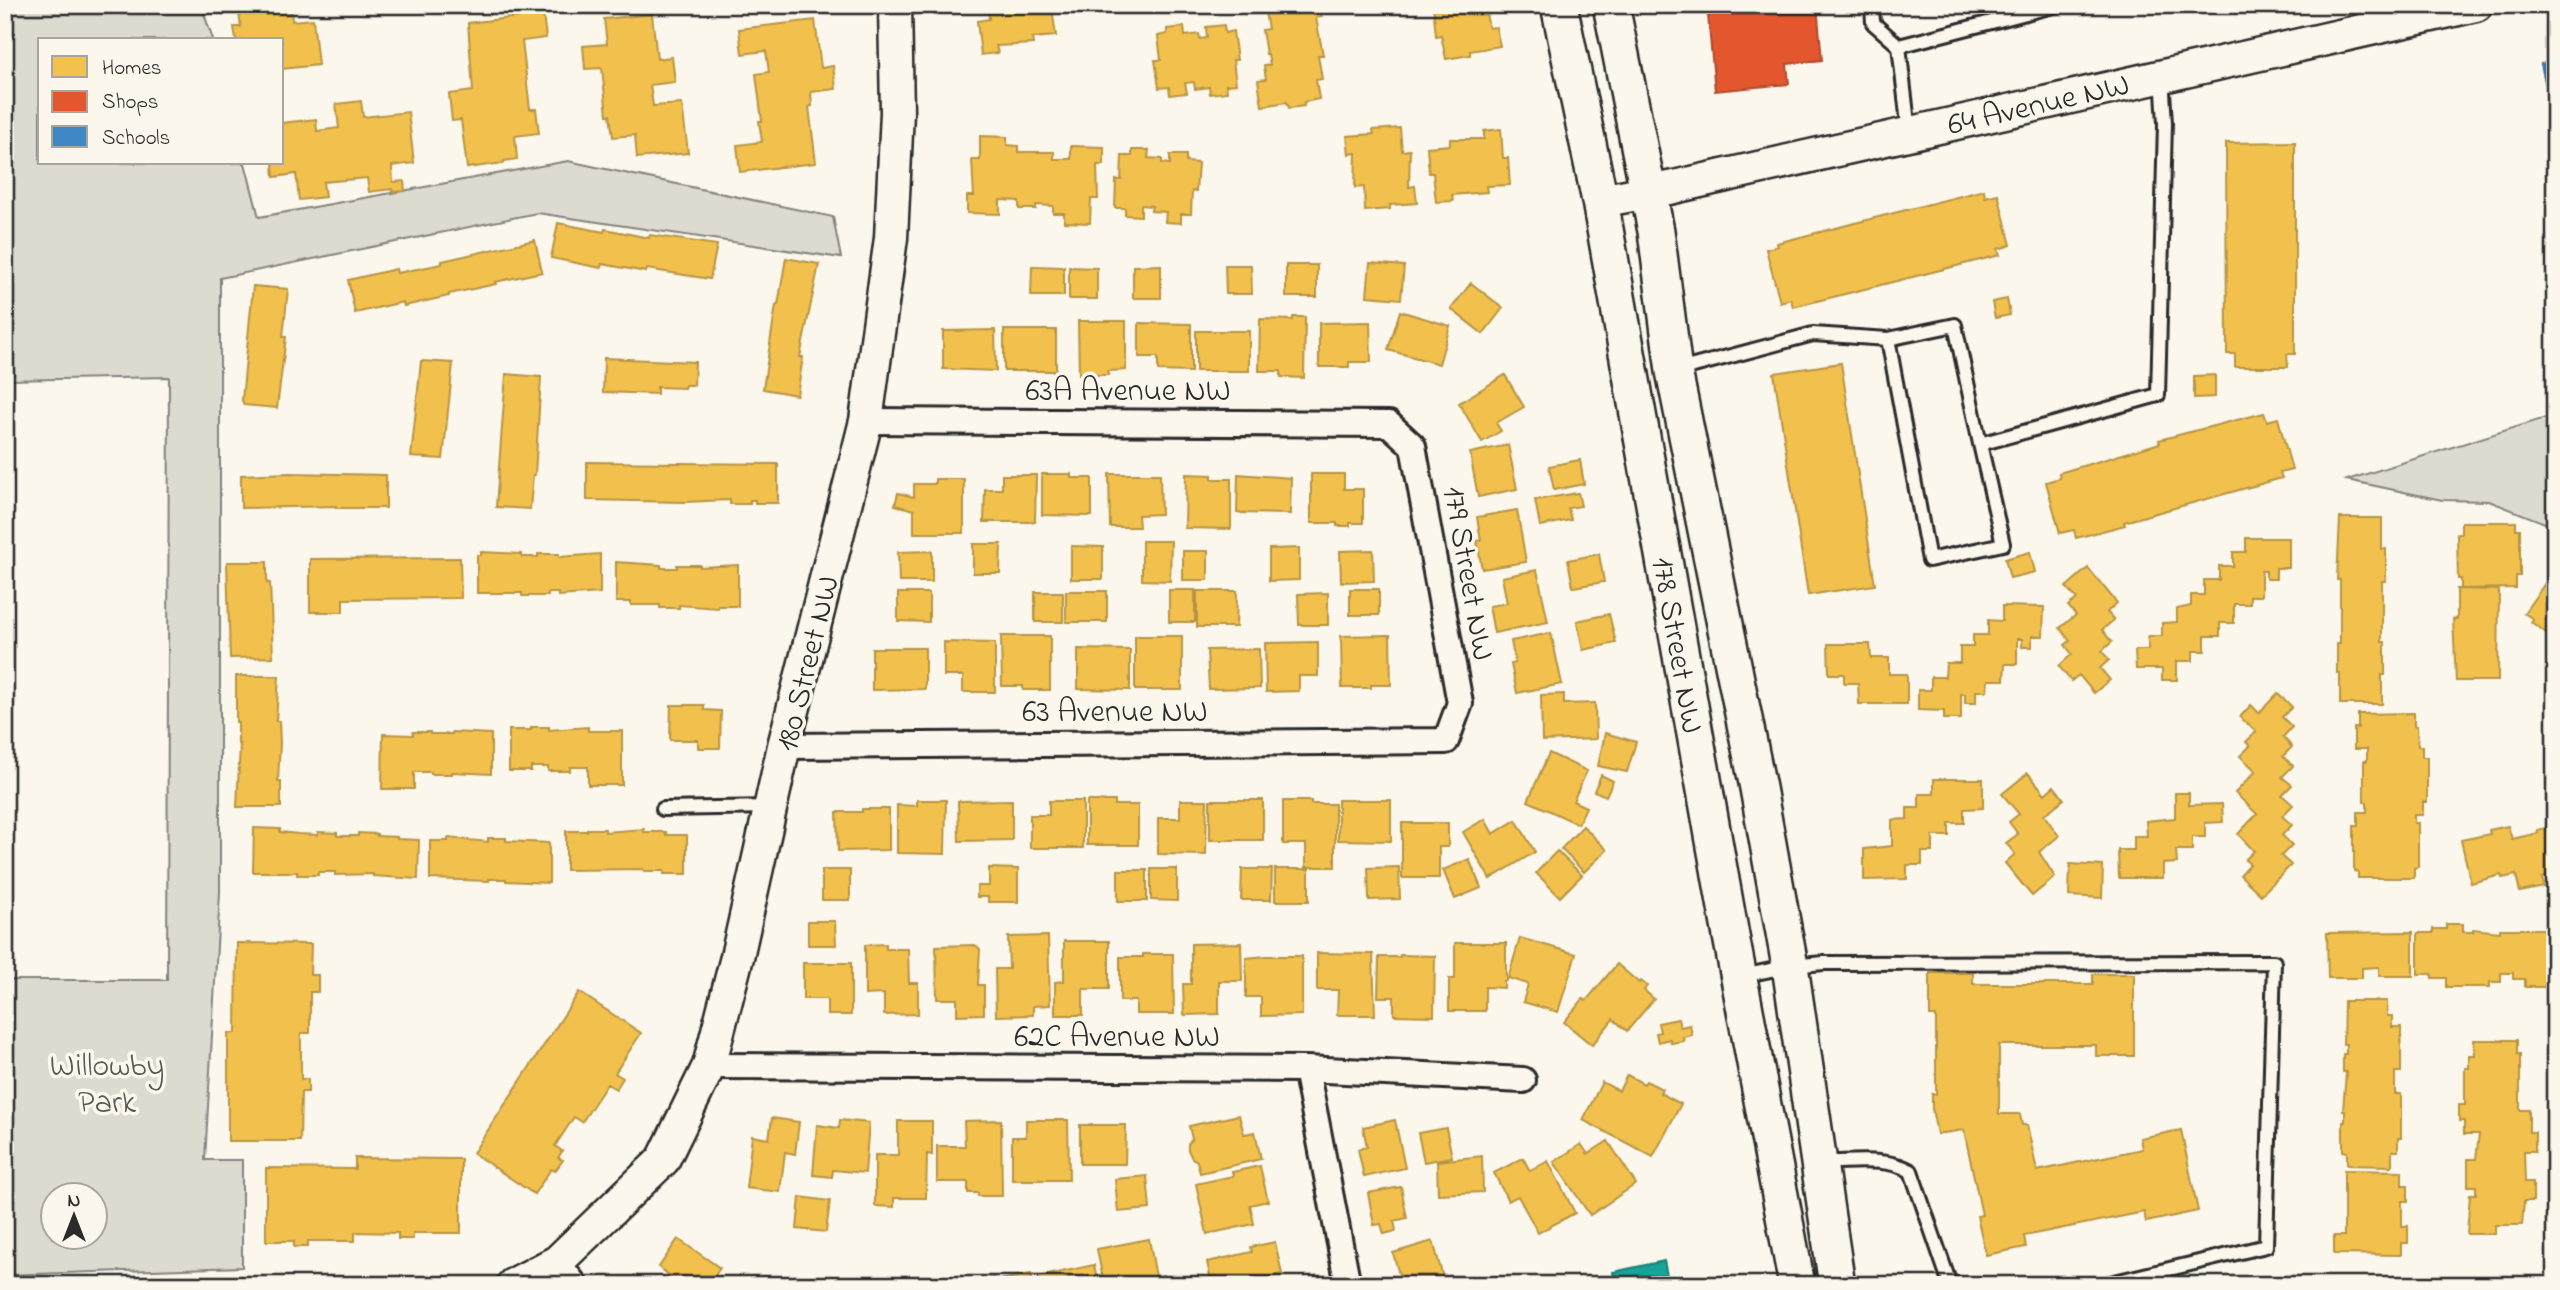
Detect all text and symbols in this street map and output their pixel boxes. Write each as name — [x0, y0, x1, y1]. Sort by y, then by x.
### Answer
legend — [38, 38, 284, 164]
text: Homes — [102, 54, 162, 84]
street label: 64 Avenue NW — [1943, 63, 2134, 150]
text: Shops — [102, 88, 159, 118]
text: Schools — [102, 124, 170, 154]
street label: 63A Avenue NW — [1025, 369, 1231, 416]
street label: 179 Street NW — [1428, 483, 1505, 664]
street label: 178 Street NW — [1637, 554, 1714, 738]
street label: 180 Street NW — [765, 571, 854, 756]
street label: 63 Avenue NW — [1022, 690, 1208, 737]
street label: 62C Avenue NW — [1014, 1015, 1220, 1062]
park label: Willowby Park — [50, 1044, 164, 1128]
north arrow — [38, 1182, 108, 1252]
text: N — [68, 1188, 81, 1215]

